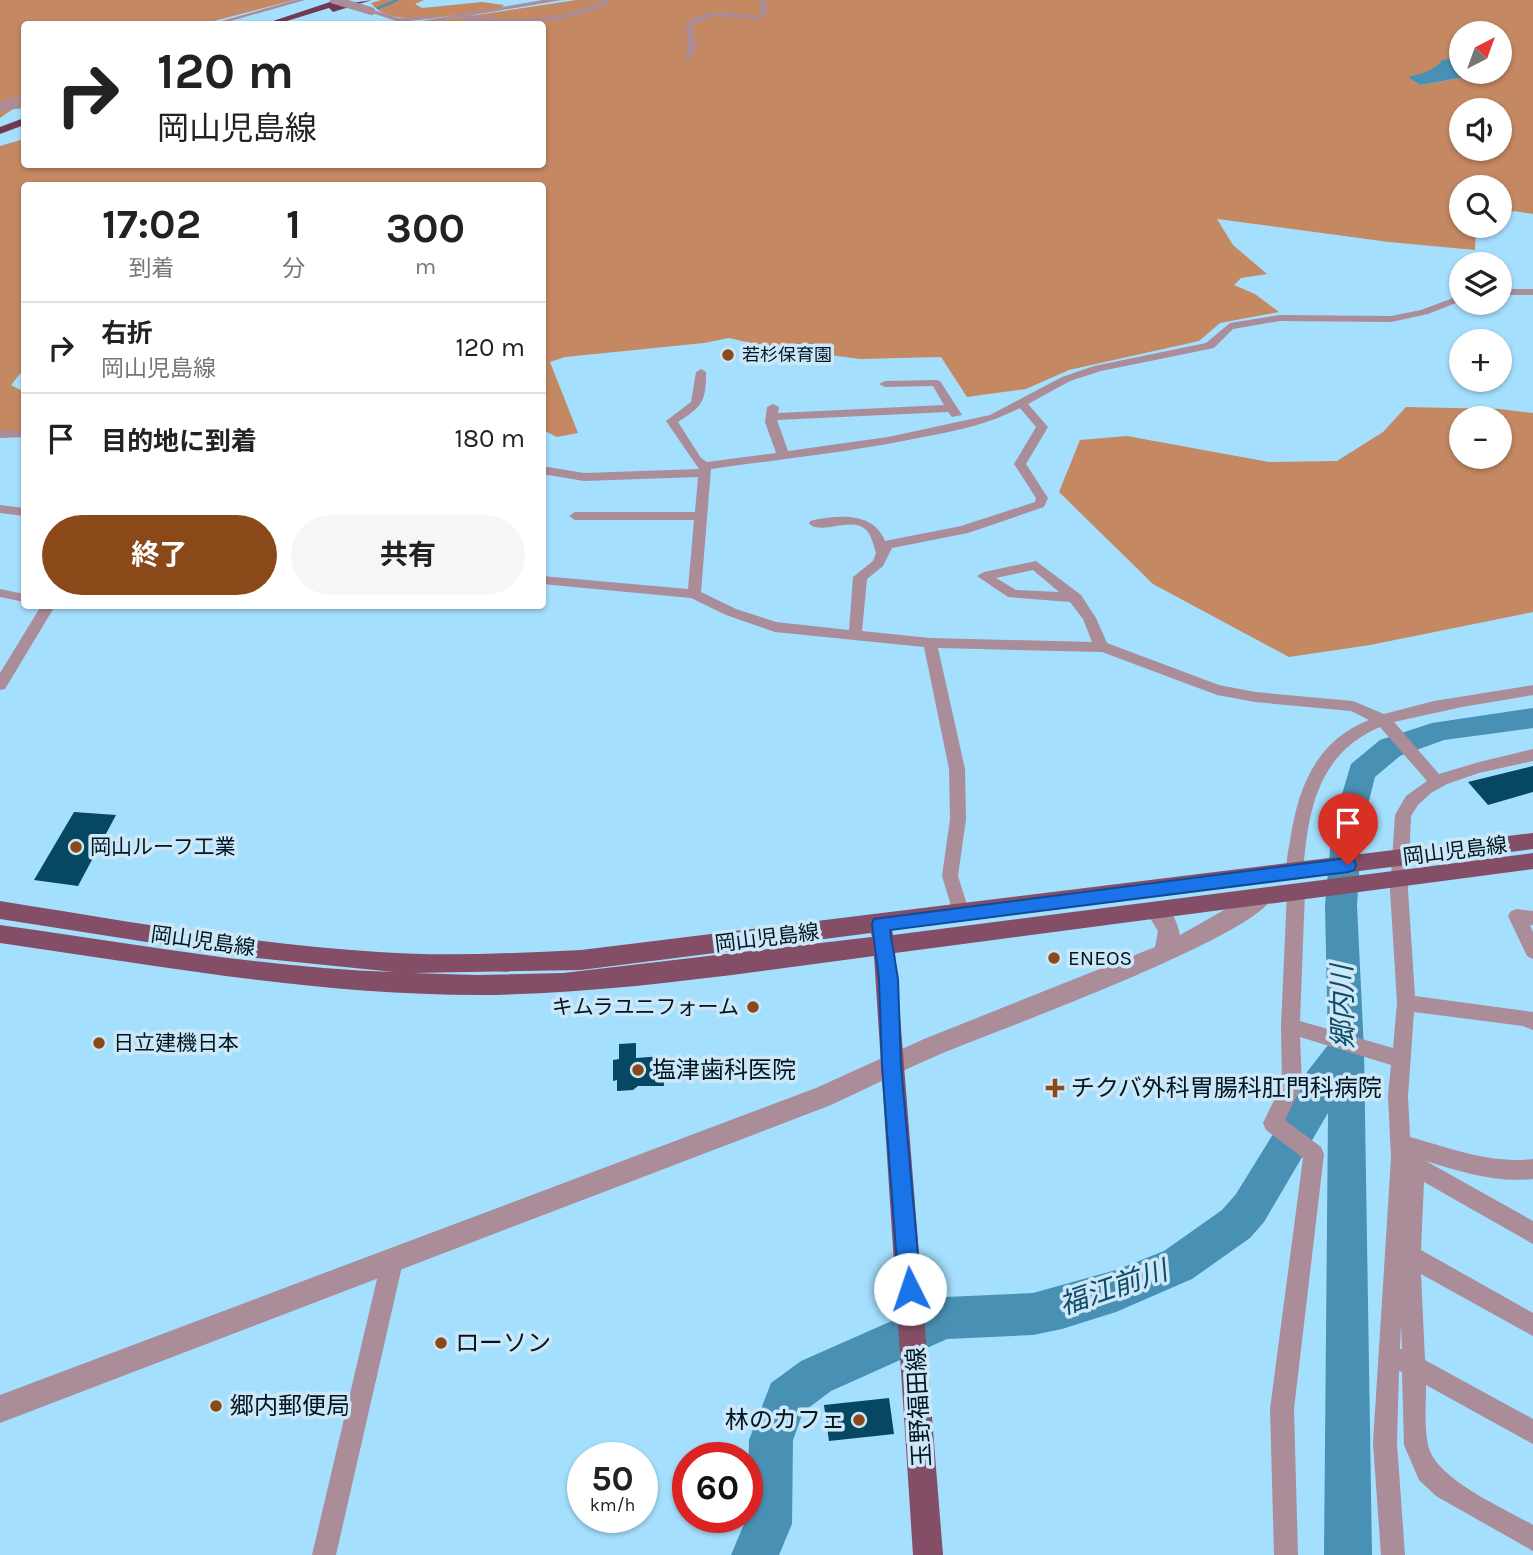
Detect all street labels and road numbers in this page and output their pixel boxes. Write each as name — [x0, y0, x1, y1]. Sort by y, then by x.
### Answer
street label: 岡山児島線 — [1401, 833, 1509, 869]
street label: 岡山児島線 — [713, 920, 821, 956]
street label: 岡山児島線 — [149, 922, 257, 960]
street label: 玉野福田線 — [902, 1346, 936, 1468]

